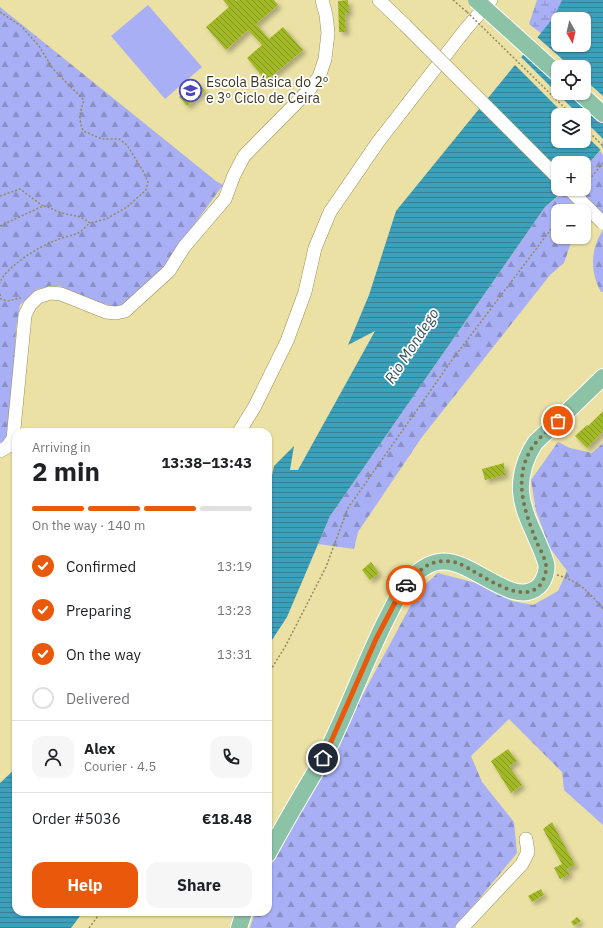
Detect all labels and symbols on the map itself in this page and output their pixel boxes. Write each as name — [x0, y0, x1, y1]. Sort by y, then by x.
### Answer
north arrow — [551, 12, 591, 52]
place label: Escola Básica do 2º e 3º Ciclo de Ceira — [206, 73, 328, 107]
school or university icon: Escola Básica do 2º e 3º Ciclo de Ceira — [178, 77, 204, 103]
water label: Rio Mondego — [380, 305, 443, 387]
pin — [541, 404, 575, 438]
courier — [386, 565, 426, 605]
pin — [306, 741, 340, 775]

